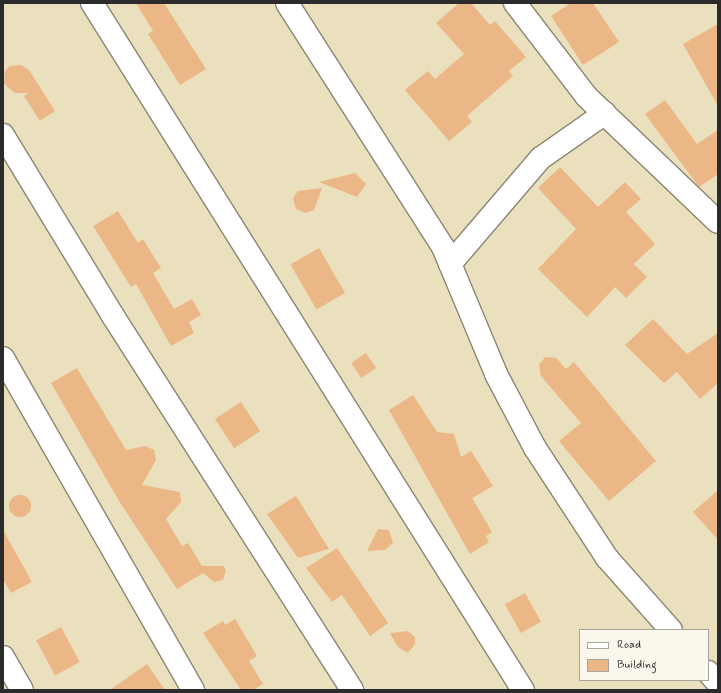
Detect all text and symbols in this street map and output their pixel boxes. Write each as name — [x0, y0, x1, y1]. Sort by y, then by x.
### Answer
legend — [579, 629, 709, 681]
text: Road — [617, 637, 641, 653]
text: Building — [617, 657, 657, 673]

